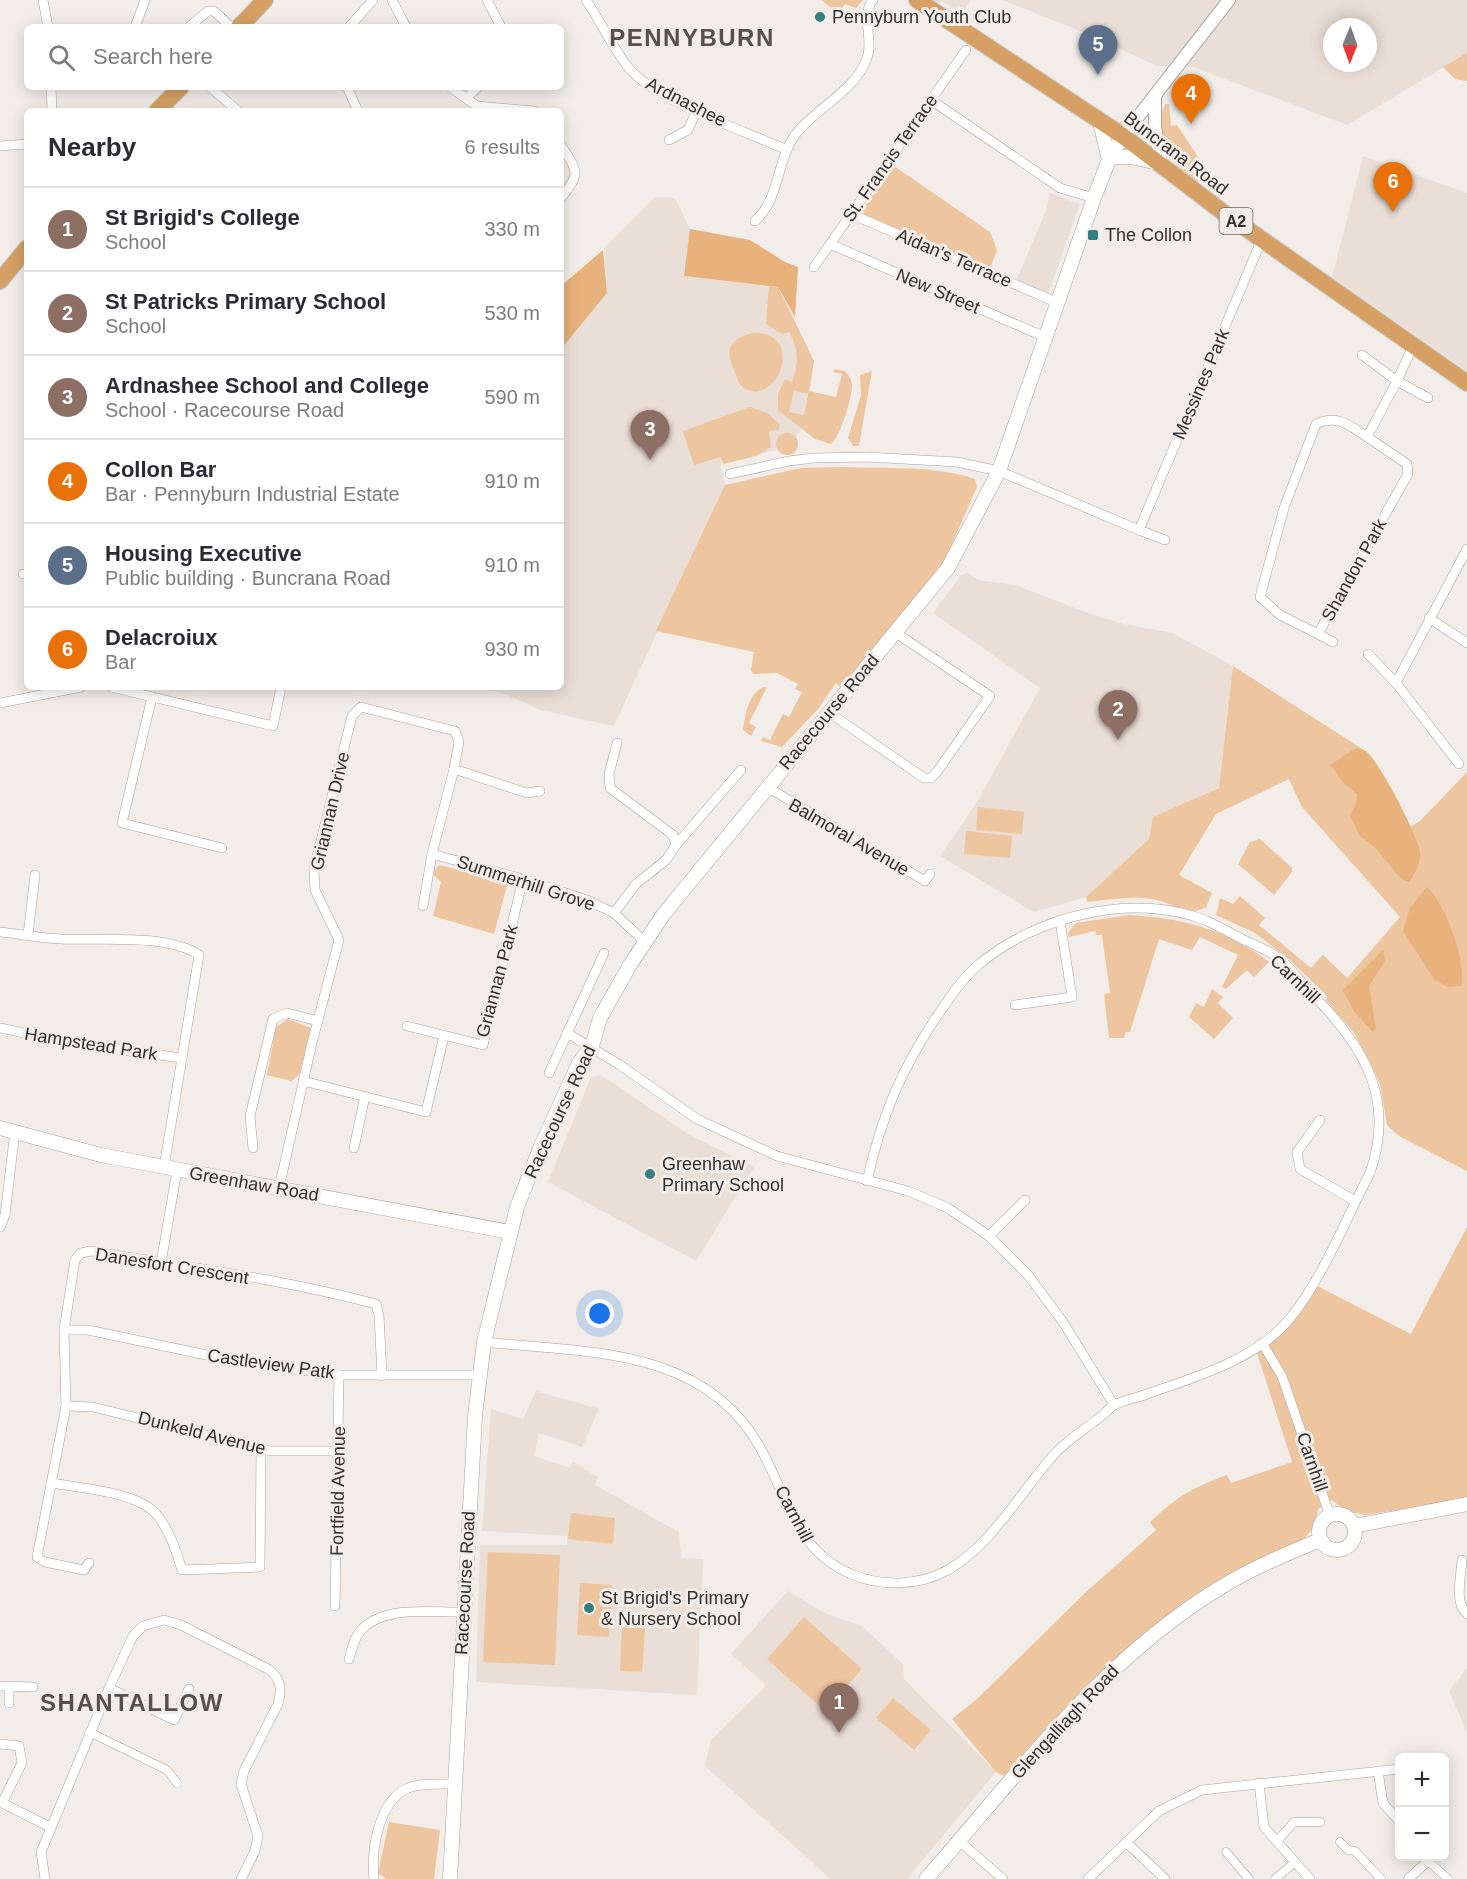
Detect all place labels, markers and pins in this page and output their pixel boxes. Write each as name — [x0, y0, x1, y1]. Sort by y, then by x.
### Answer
place label: Pennyburn Youth Club — [832, 7, 1011, 27]
marker: Pennyburn Youth Club — [813, 10, 827, 24]
pin: 5 — [1078, 26, 1118, 75]
pin: 4 — [1172, 74, 1210, 124]
pin: 6 — [1374, 162, 1412, 212]
place label: The Collon — [1105, 225, 1192, 245]
marker: The Collon — [1086, 228, 1100, 242]
pin: 3 — [630, 410, 670, 460]
pin: 2 — [1098, 690, 1138, 740]
place label: Greenhaw Primary School — [662, 1154, 784, 1195]
marker: Greenhaw Primary School — [643, 1167, 657, 1181]
place label: St Brigid's Primary & Nursery School — [601, 1588, 748, 1629]
marker: St Brigid's Primary & Nursery School — [582, 1601, 596, 1615]
pin: 1 — [820, 1684, 858, 1733]

